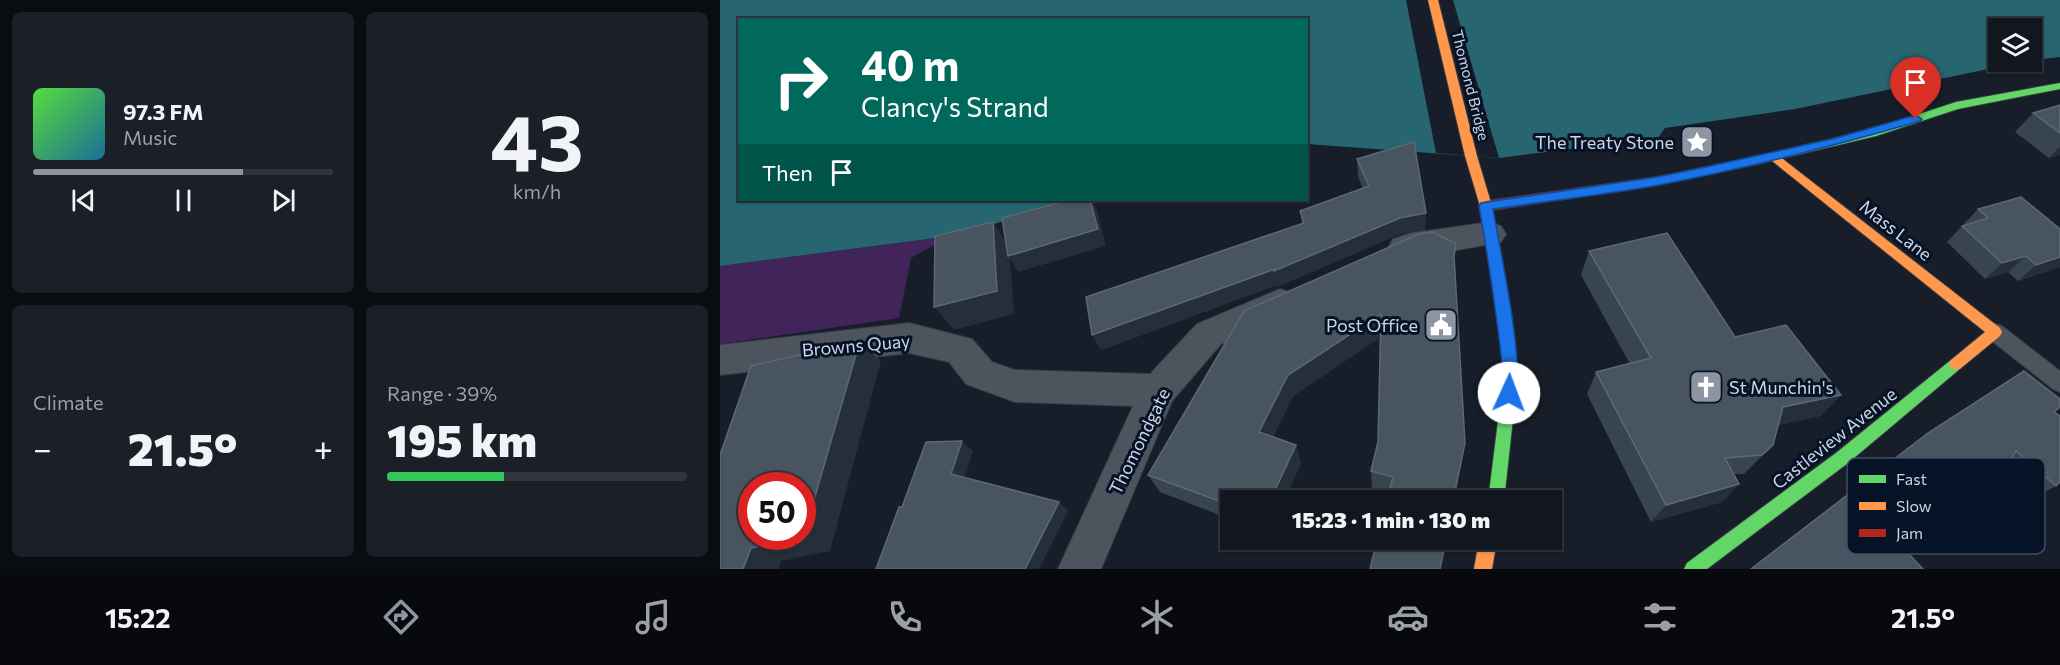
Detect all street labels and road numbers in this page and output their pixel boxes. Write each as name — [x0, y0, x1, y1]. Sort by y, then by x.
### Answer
street label: Thomond Bridge — [1449, 28, 1493, 142]
street label: Mass Lane — [1855, 195, 1937, 265]
street label: Browns Quay — [801, 329, 911, 361]
street label: Castleview Avenue — [1767, 383, 1901, 493]
street label: Thomondgate — [1104, 384, 1174, 498]

